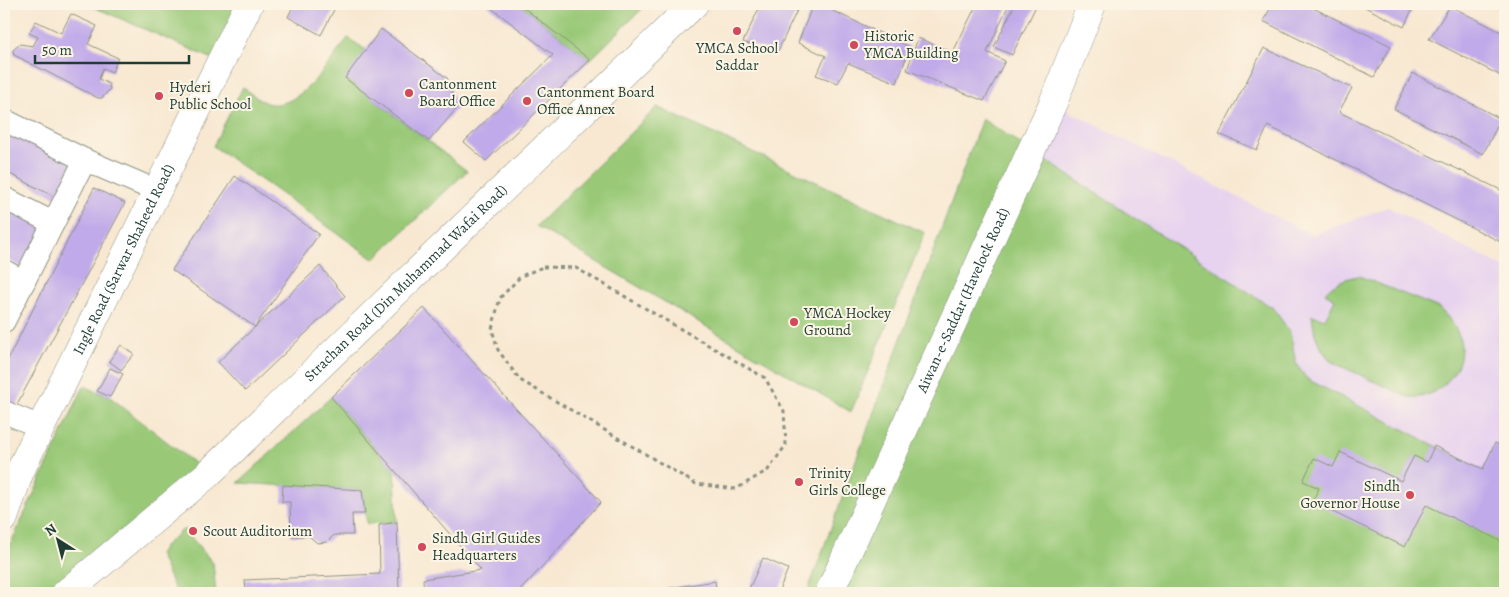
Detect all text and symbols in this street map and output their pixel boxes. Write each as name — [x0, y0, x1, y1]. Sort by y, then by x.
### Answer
marker: YMCA School Saddar — [731, 25, 743, 37]
place label: Historic YMCA Building — [863, 26, 959, 63]
scale bar — [35, 32, 189, 64]
place label: YMCA School Saddar — [695, 38, 778, 75]
marker: Historic YMCA Building — [848, 39, 860, 51]
text: 50 m — [42, 40, 72, 60]
place label: Cantonment Board Office — [419, 74, 497, 111]
place label: Hyderi Public School — [169, 77, 251, 114]
place label: Cantonment Board Office Annex — [537, 82, 655, 119]
marker: Cantonment Board Office — [403, 87, 415, 99]
marker: Hyderi Public School — [153, 90, 165, 102]
marker: Cantonment Board Office Annex — [521, 95, 533, 107]
street label: Ingle Road (Sarwar Shaheed Road) — [68, 161, 179, 358]
street label: Strachan Road (Din Muhammad Wafai Road) — [300, 180, 511, 386]
street label: Aiwan-e-Saddar (Havelock Road) — [912, 204, 1014, 397]
place label: YMCA Hockey Ground — [803, 303, 891, 340]
marker: YMCA Hockey Ground — [788, 316, 800, 328]
place label: Trinity Girls College — [809, 463, 886, 500]
marker: Trinity Girls College — [793, 476, 805, 488]
place label: Sindh Governor House — [1300, 476, 1400, 513]
marker: Sindh Governor House — [1404, 489, 1416, 501]
north arrow — [32, 514, 82, 564]
text: N — [41, 519, 60, 541]
place label: Scout Auditorium — [203, 521, 313, 541]
marker: Scout Auditorium — [187, 525, 199, 537]
place label: Sindh Girl Guides Headquarters — [432, 528, 540, 565]
marker: Sindh Girl Guides Headquarters — [416, 541, 428, 553]

